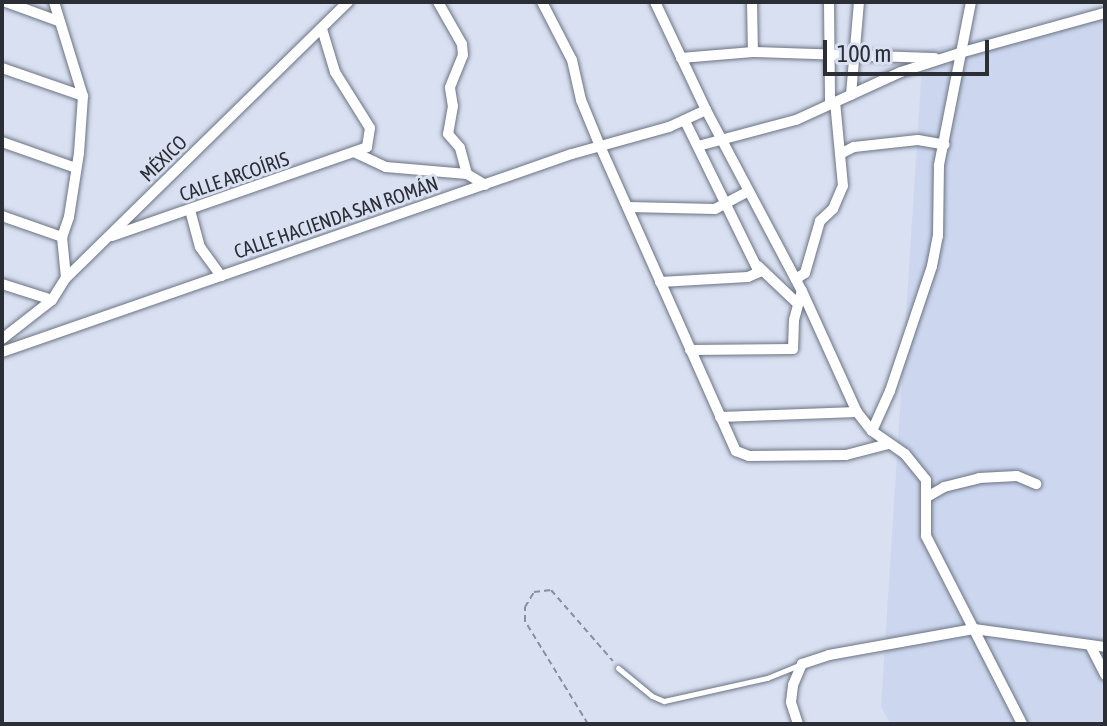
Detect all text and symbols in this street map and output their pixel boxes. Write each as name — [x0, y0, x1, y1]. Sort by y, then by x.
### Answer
scale bar — [827, 24, 993, 74]
text: 100 m — [837, 40, 891, 67]
street label: MÉXICO — [134, 130, 192, 186]
street label: CALLE ARCOÍRIS — [176, 146, 292, 206]
street label: CALLE HACIENDA SAN ROMÁN — [231, 171, 441, 263]

